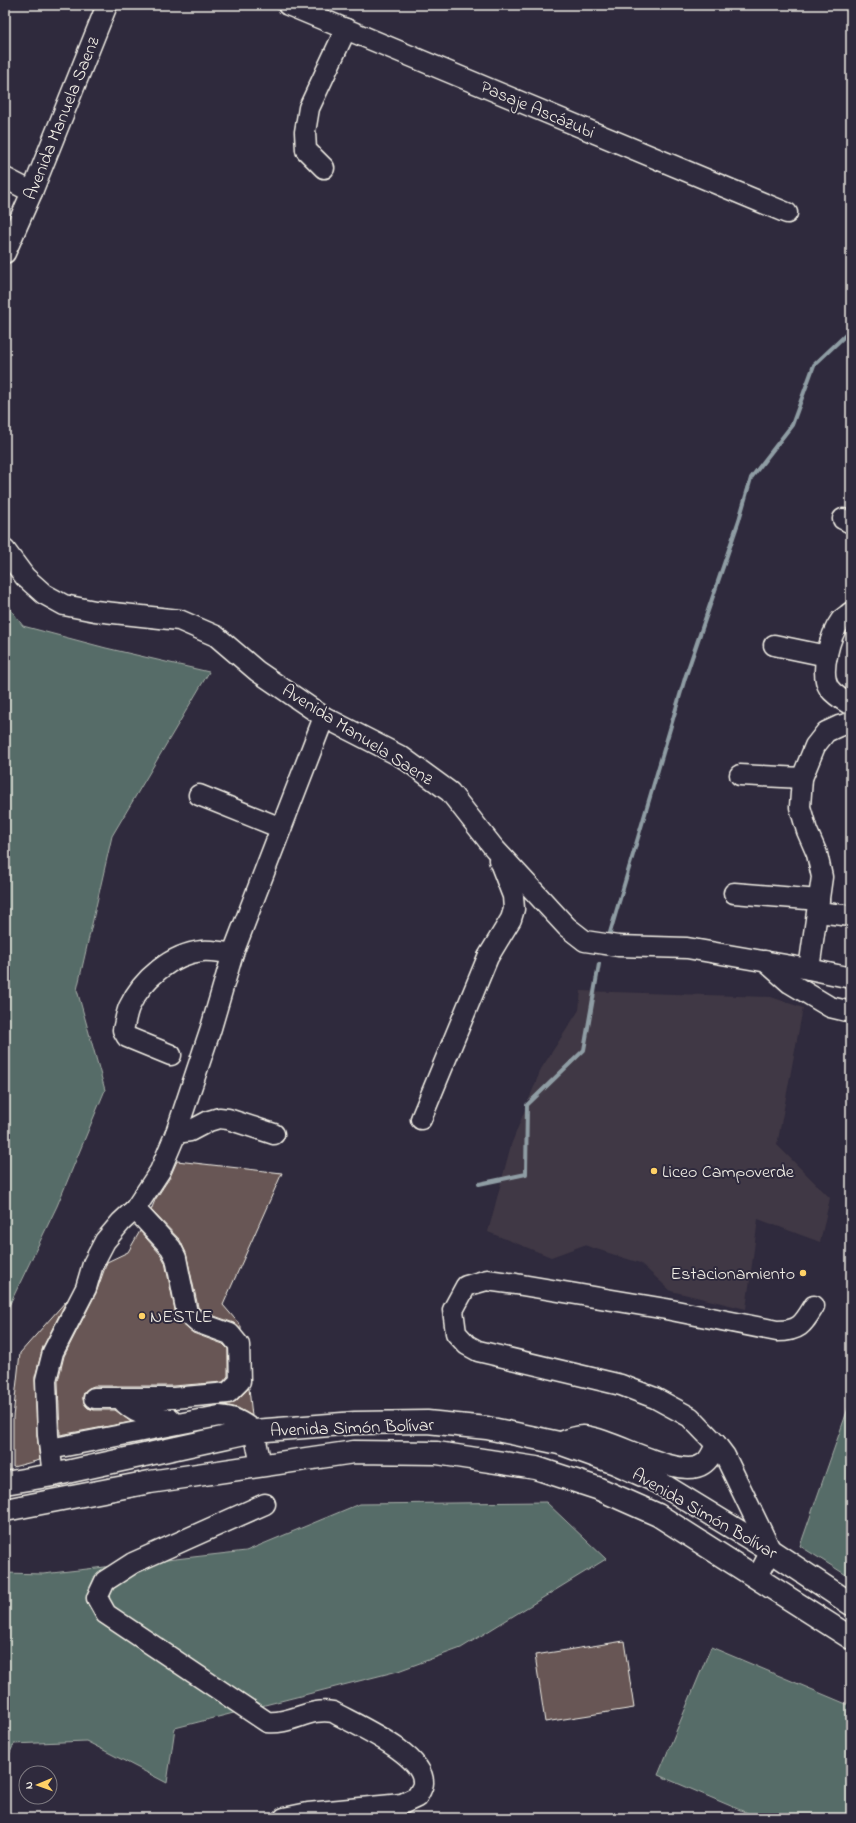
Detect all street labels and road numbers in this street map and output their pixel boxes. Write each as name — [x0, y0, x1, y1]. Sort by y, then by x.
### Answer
street label: Avenida Manuela Saenz — [18, 33, 108, 204]
street label: Pasaje Ascázubi — [476, 75, 598, 147]
street label: Avenida Manuela Saenz — [276, 679, 438, 793]
street label: Avenida Simón Bolívar — [270, 1413, 435, 1445]
street label: Avenida Simón Bolívar — [626, 1462, 782, 1567]

